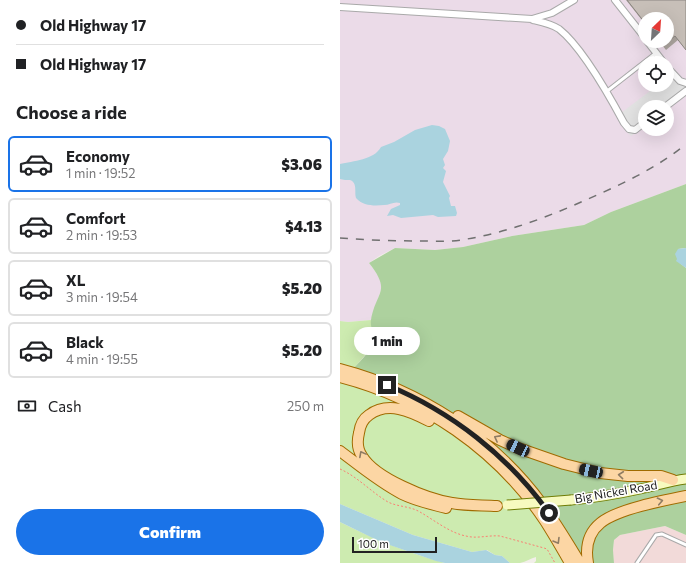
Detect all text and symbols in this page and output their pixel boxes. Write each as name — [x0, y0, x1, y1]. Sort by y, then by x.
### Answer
north arrow — [638, 12, 674, 48]
map controls — [638, 12, 674, 136]
text: Old Highway 17 — [40, 16, 146, 34]
text: Old Highway 17 — [40, 55, 146, 73]
button: locate — [638, 56, 674, 92]
button: layers — [638, 100, 674, 136]
text: Choose a ride — [16, 101, 127, 123]
icon: car — [18, 146, 54, 182]
text: Economy — [66, 147, 130, 165]
text: $3.06 — [281, 155, 322, 173]
text: 1 min · 19:52 — [66, 165, 135, 181]
icon: car — [18, 208, 54, 244]
text: Comfort — [66, 209, 126, 227]
text: $4.13 — [285, 217, 322, 235]
text: 2 min · 19:53 — [66, 227, 137, 243]
icon: car — [18, 270, 54, 306]
text: XL — [66, 271, 85, 289]
text: $5.20 — [282, 279, 322, 297]
text: 3 min · 19:54 — [66, 289, 138, 305]
callout: 1 min — [354, 327, 420, 355]
icon: car — [18, 332, 54, 368]
text: Black — [66, 333, 104, 351]
text: 1 min — [371, 333, 403, 349]
text: $5.20 — [282, 341, 322, 359]
text: 4 min · 19:55 — [66, 351, 138, 367]
route end — [378, 376, 396, 394]
icon: cash — [16, 395, 38, 417]
text: Cash — [48, 397, 82, 415]
text: 250 m — [287, 398, 324, 414]
one-way arrow — [494, 436, 502, 443]
car — [505, 437, 531, 459]
one-way arrow — [359, 450, 366, 458]
car — [578, 463, 604, 479]
one-way arrow — [618, 471, 624, 480]
street label: Big Nickel Road — [573, 477, 658, 505]
one-way arrow — [657, 498, 663, 506]
route start — [540, 504, 558, 522]
button: Confirm — [16, 509, 324, 555]
scale bar — [352, 535, 437, 554]
text: 100 m — [358, 537, 389, 550]
one-way arrow — [553, 537, 560, 544]

